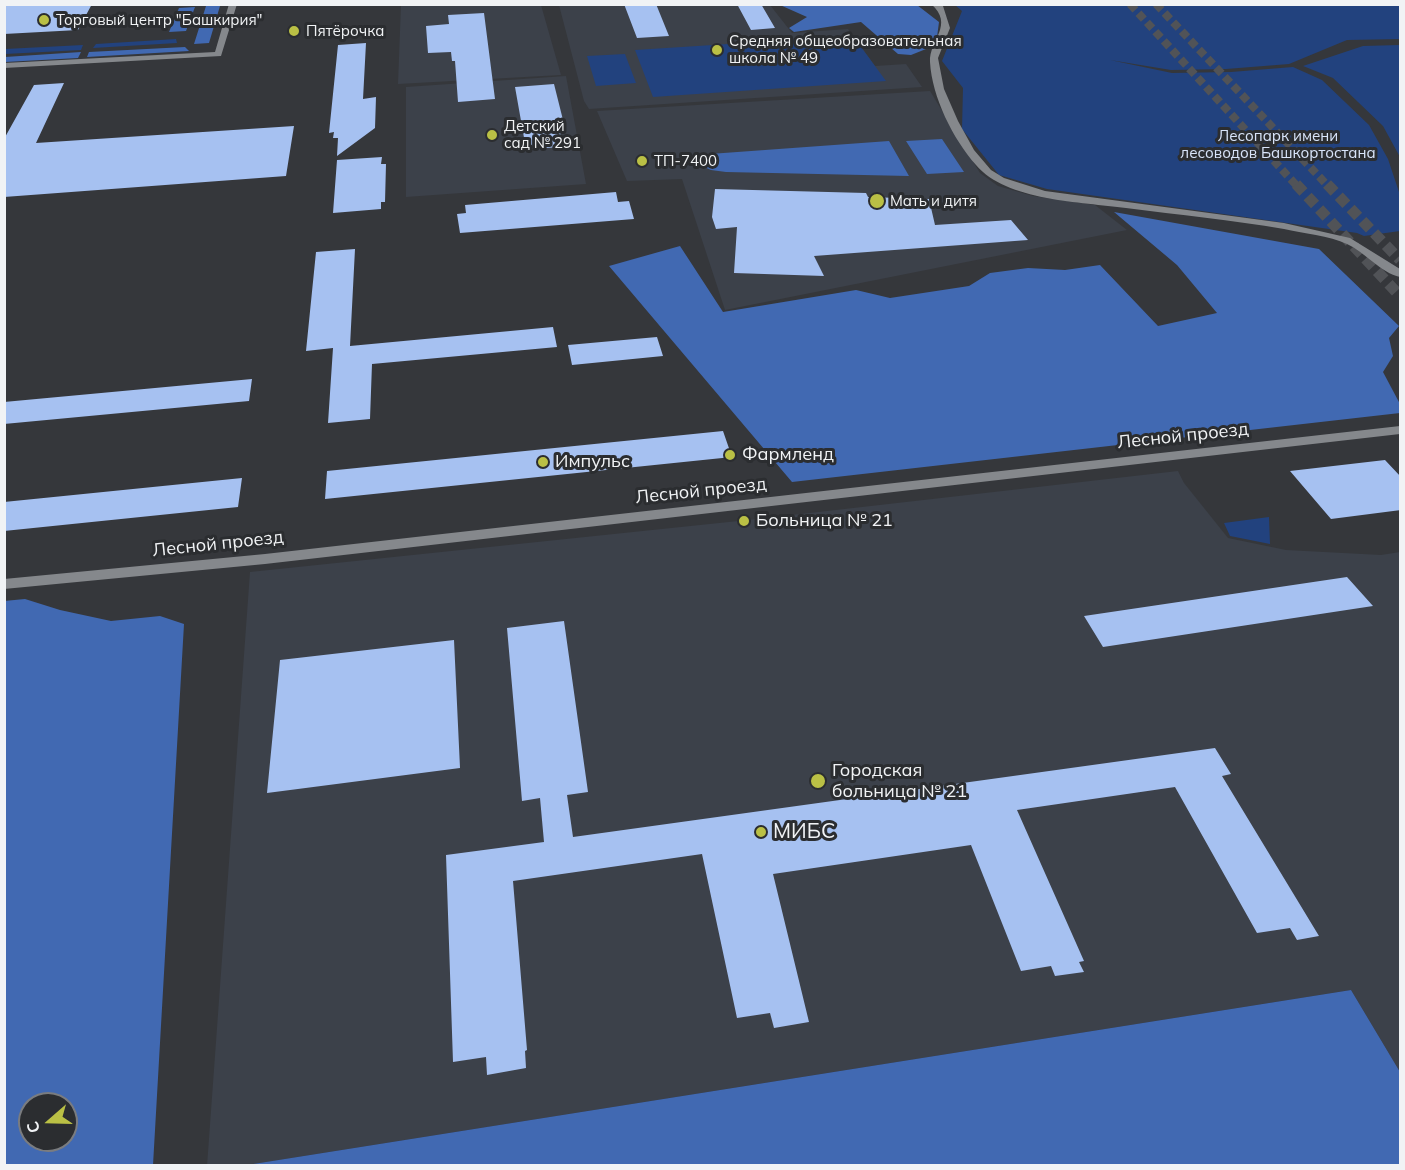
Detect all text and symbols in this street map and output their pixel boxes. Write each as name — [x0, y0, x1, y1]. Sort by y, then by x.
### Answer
place label: Торговый центр "Башкирия" — [56, 11, 262, 29]
marker: Торговый центр "Башкирия" — [37, 13, 51, 27]
place label: Пятёрочка — [306, 22, 384, 40]
marker: Пятёрочка — [287, 24, 301, 38]
place label: Средняя общеобразовательная школа № 49 — [729, 32, 962, 67]
marker: Средняя общеобразовательная школа № 49 — [710, 43, 724, 57]
place label: Детский сад № 291 — [504, 117, 581, 152]
park label: Лесопарк имени лесоводов Башкортостана — [1180, 127, 1376, 162]
marker: Детский сад № 291 — [485, 128, 499, 142]
place label: ТП-7400 — [654, 152, 717, 170]
marker: ТП-7400 — [635, 154, 649, 168]
marker: Мать и дитя — [868, 192, 886, 210]
place label: Мать и дитя — [890, 192, 977, 210]
street label: Лесной проезд — [1116, 418, 1250, 454]
place label: Фармленд — [742, 444, 834, 466]
marker: Фармленд — [723, 448, 737, 462]
place label: Импульс — [555, 451, 630, 473]
marker: Импульс — [536, 455, 550, 469]
street label: Лесной проезд — [634, 473, 768, 509]
place label: Больница № 21 — [756, 510, 893, 532]
marker: Больница № 21 — [737, 514, 751, 528]
street label: Лесной проезд — [151, 526, 285, 562]
place label: Городская больница № 21 — [832, 760, 967, 802]
marker: Городская больница № 21 — [809, 772, 827, 790]
place label: МИБС — [773, 819, 835, 845]
marker: МИБС — [754, 825, 768, 839]
north arrow — [18, 1092, 78, 1152]
text: С — [22, 1119, 44, 1136]

